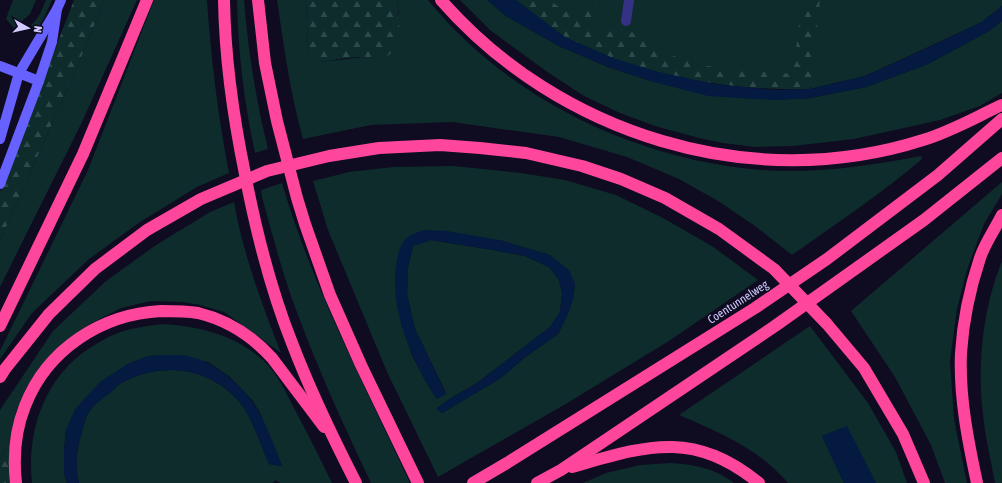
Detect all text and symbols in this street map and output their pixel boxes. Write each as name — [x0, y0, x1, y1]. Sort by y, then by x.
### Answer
north arrow — [8, 8, 48, 48]
text: N — [32, 25, 44, 33]
street label: Coentunnelweg — [705, 277, 772, 327]

